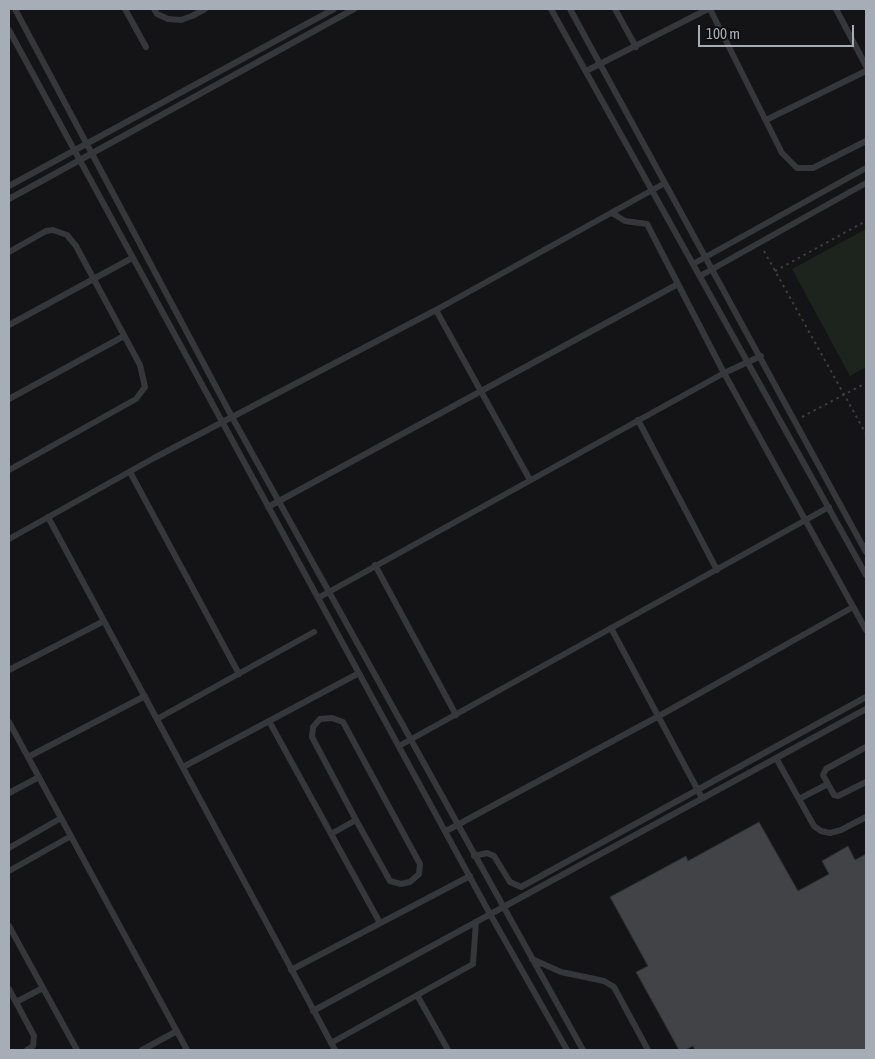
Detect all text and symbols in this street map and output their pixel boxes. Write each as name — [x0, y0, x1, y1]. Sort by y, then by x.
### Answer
scale bar — [700, 15, 856, 47]
text: 100 m — [706, 25, 740, 42]

